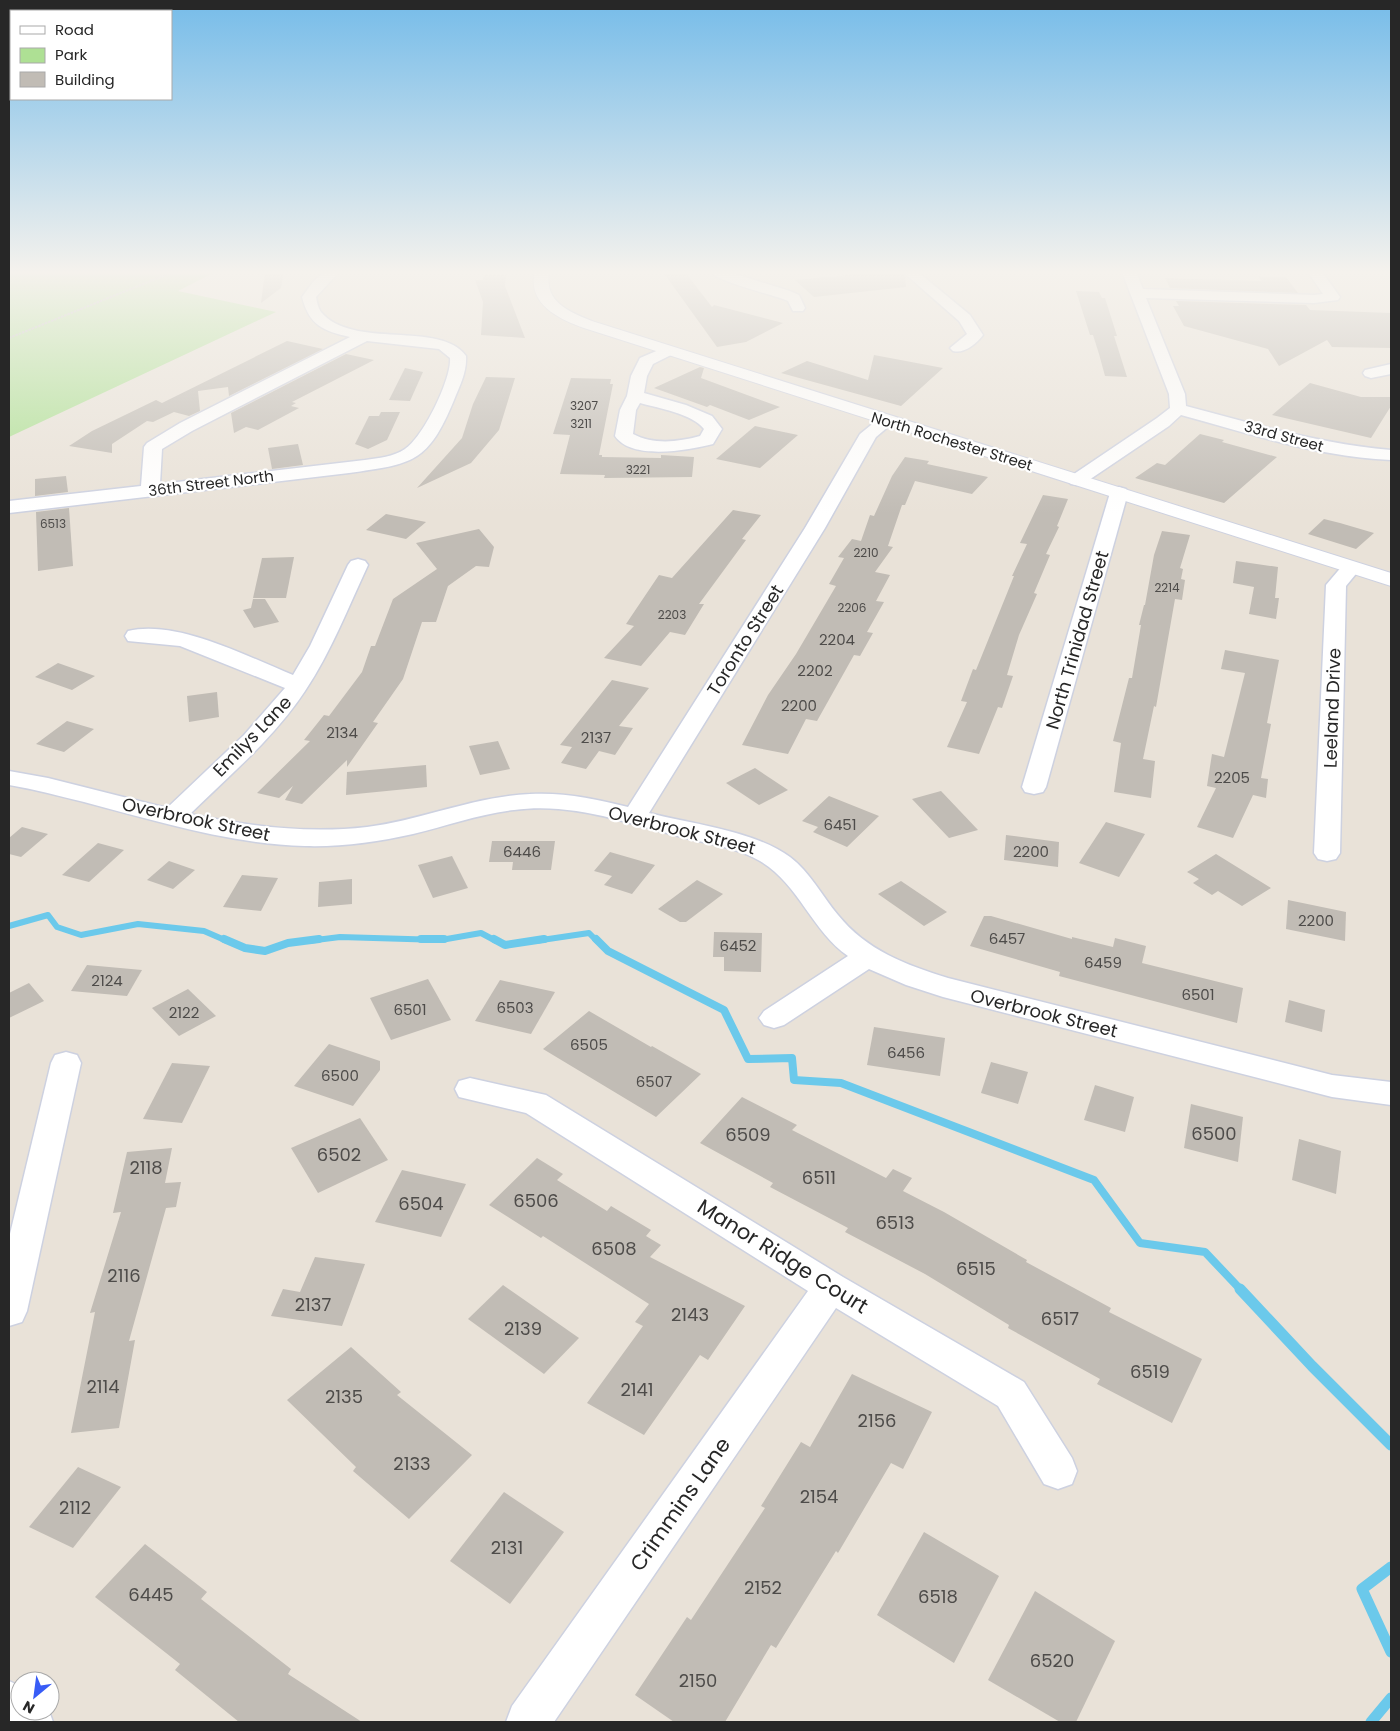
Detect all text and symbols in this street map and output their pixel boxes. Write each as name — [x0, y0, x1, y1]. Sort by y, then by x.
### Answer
legend — [10, 10, 172, 100]
text: Road — [55, 19, 94, 40]
text: Park — [55, 44, 87, 65]
text: Building — [55, 69, 115, 90]
house number: 3207 — [570, 397, 598, 414]
street label: North Rochester Street — [869, 406, 1035, 476]
house number: 3211 — [570, 415, 592, 432]
street label: 33rd Street — [1242, 415, 1326, 457]
house number: 3221 — [626, 461, 650, 478]
street label: 36th Street North — [147, 465, 275, 501]
house number: 6513 — [40, 515, 66, 532]
house number: 2210 — [853, 544, 879, 561]
street label: North Trinidad Street — [1040, 548, 1114, 732]
house number: 2214 — [1154, 579, 1180, 596]
street label: Toronto Street — [701, 580, 789, 700]
house number: 2206 — [838, 599, 866, 616]
house number: 2203 — [658, 606, 686, 623]
house number: 2204 — [819, 629, 855, 650]
street label: Leeland Drive — [1317, 647, 1347, 769]
house number: 2202 — [797, 660, 833, 681]
street label: Emilys Lane — [207, 690, 297, 782]
house number: 2200 — [781, 695, 817, 716]
house number: 2134 — [326, 722, 358, 743]
house number: 2137 — [581, 727, 611, 748]
house number: 2205 — [1214, 767, 1250, 788]
street label: Overbrook Street — [120, 791, 272, 847]
street label: Overbrook Street — [606, 800, 758, 860]
house number: 6451 — [823, 814, 857, 835]
house number: 6446 — [503, 841, 541, 862]
house number: 2200 — [1013, 841, 1049, 862]
house number: 2200 — [1298, 910, 1334, 931]
house number: 6457 — [989, 928, 1025, 949]
house number: 6452 — [719, 935, 757, 956]
house number: 6459 — [1084, 952, 1122, 973]
house number: 2124 — [91, 970, 123, 991]
street label: Overbrook Street — [968, 983, 1120, 1043]
house number: 6501 — [1181, 984, 1215, 1005]
house number: 6503 — [496, 997, 534, 1018]
house number: 6501 — [393, 999, 427, 1020]
house number: 2122 — [169, 1002, 199, 1023]
house number: 6505 — [570, 1034, 608, 1055]
house number: 6456 — [887, 1042, 925, 1063]
house number: 6500 — [321, 1065, 359, 1086]
house number: 6507 — [636, 1071, 672, 1092]
house number: 6500 — [1191, 1121, 1237, 1146]
house number: 6509 — [725, 1122, 771, 1147]
house number: 6502 — [317, 1142, 361, 1167]
house number: 2118 — [129, 1155, 163, 1180]
house number: 6511 — [802, 1165, 836, 1190]
house number: 6506 — [513, 1188, 559, 1213]
house number: 6504 — [398, 1191, 444, 1216]
street label: Manor Ridge Court — [692, 1192, 874, 1320]
house number: 6513 — [875, 1210, 915, 1235]
house number: 6508 — [591, 1236, 637, 1261]
house number: 6515 — [956, 1256, 996, 1281]
house number: 2116 — [107, 1263, 141, 1288]
house number: 2137 — [295, 1292, 331, 1317]
house number: 2143 — [671, 1302, 709, 1327]
house number: 6517 — [1041, 1306, 1079, 1331]
house number: 2139 — [504, 1316, 542, 1341]
house number: 6519 — [1130, 1359, 1170, 1384]
house number: 2114 — [86, 1374, 120, 1399]
house number: 2141 — [620, 1377, 654, 1402]
house number: 2135 — [325, 1384, 363, 1409]
house number: 2156 — [858, 1408, 896, 1433]
street label: Crimmins Lane — [623, 1431, 737, 1577]
house number: 2133 — [393, 1451, 431, 1476]
house number: 2154 — [800, 1484, 838, 1509]
house number: 2112 — [59, 1495, 91, 1520]
house number: 2131 — [491, 1535, 523, 1560]
house number: 2152 — [744, 1575, 782, 1600]
house number: 6445 — [128, 1582, 174, 1607]
house number: 6518 — [918, 1584, 958, 1609]
house number: 6520 — [1030, 1648, 1074, 1673]
house number: 2150 — [679, 1668, 717, 1693]
north arrow — [10, 1671, 60, 1721]
text: N — [19, 1696, 38, 1719]

